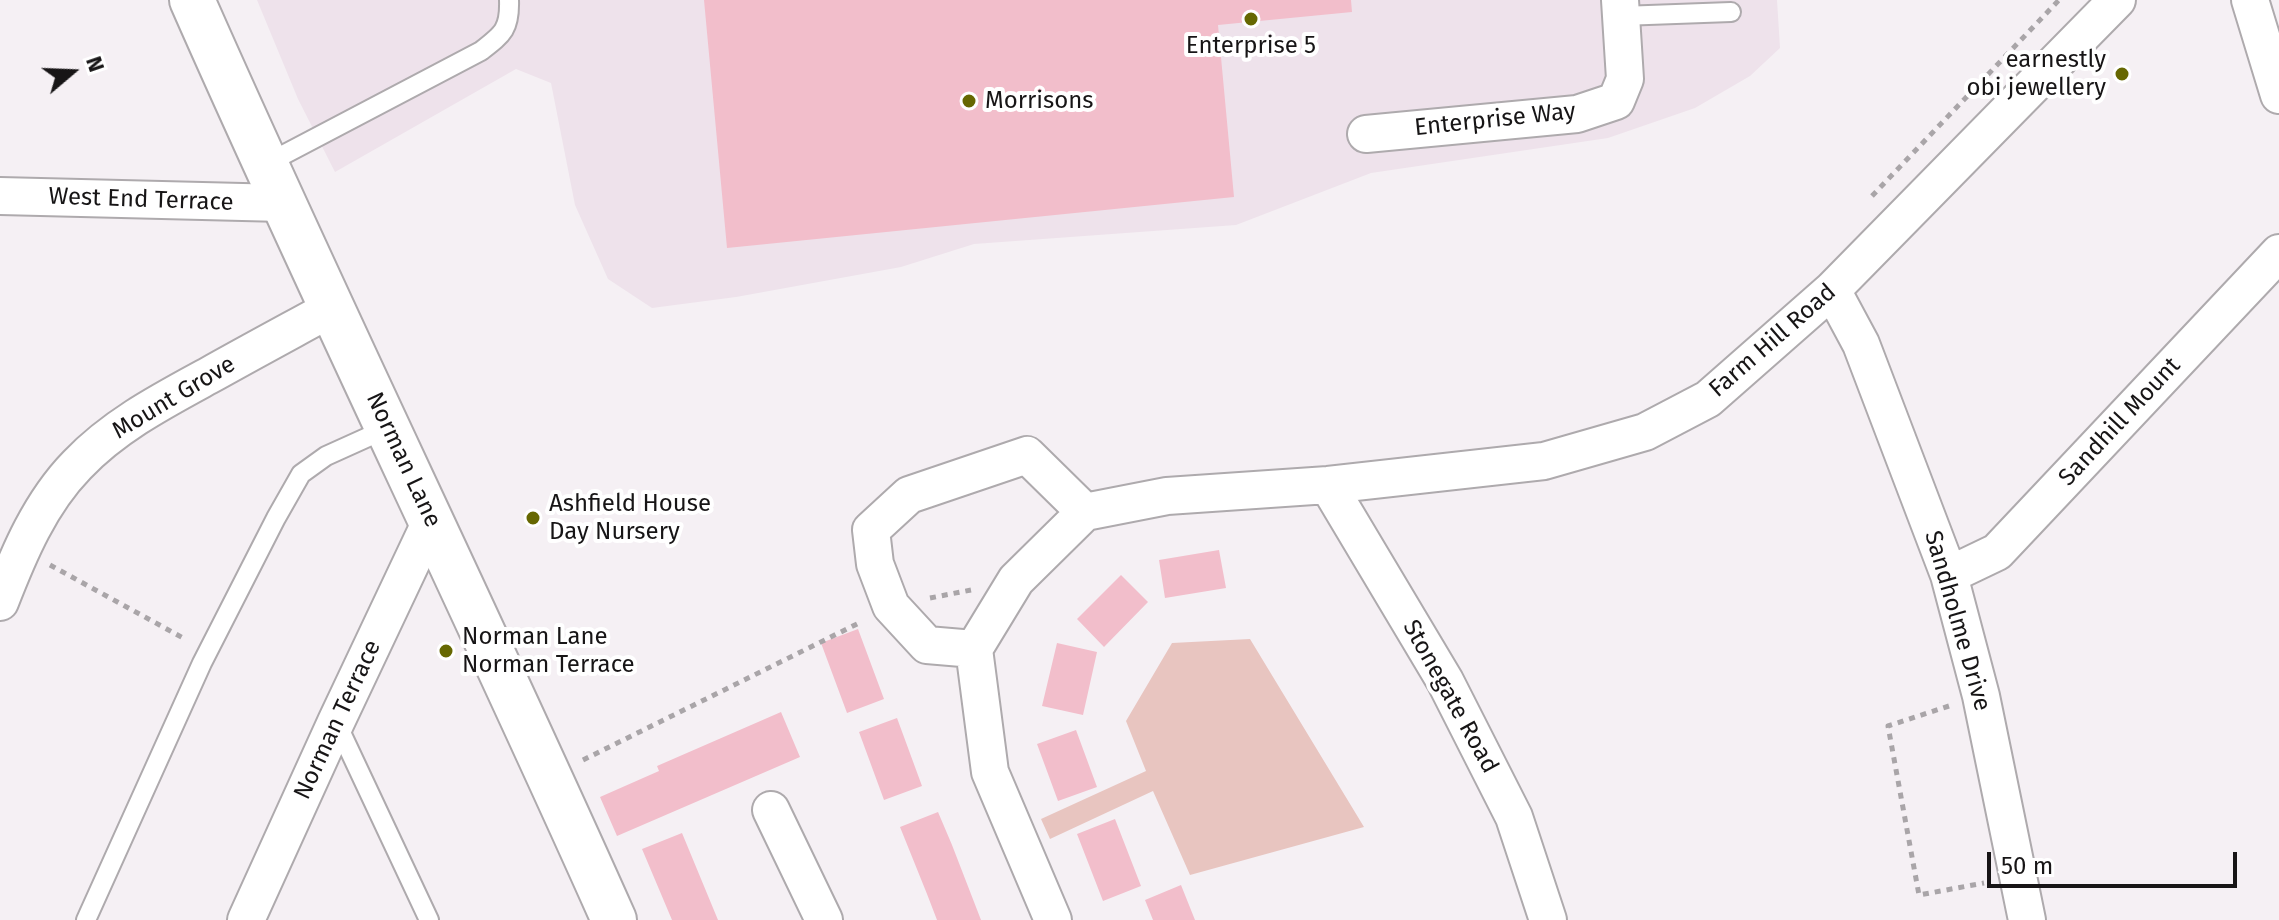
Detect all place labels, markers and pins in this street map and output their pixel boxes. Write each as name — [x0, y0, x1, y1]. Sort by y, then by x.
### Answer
marker: Enterprise 5 — [1242, 10, 1260, 28]
place label: Enterprise 5 — [1186, 32, 1316, 60]
place label: earnestly obi jewellery — [1966, 46, 2106, 102]
marker: earnestly obi jewellery — [2113, 65, 2131, 83]
place label: Morrisons — [985, 87, 1093, 115]
marker: Morrisons — [960, 92, 978, 110]
place label: Ashfield House Day Nursery — [549, 490, 711, 546]
marker: Ashfield House Day Nursery — [524, 509, 542, 527]
place label: Norman Lane Norman Terrace — [462, 623, 635, 679]
marker: Norman Lane Norman Terrace — [437, 642, 455, 660]

